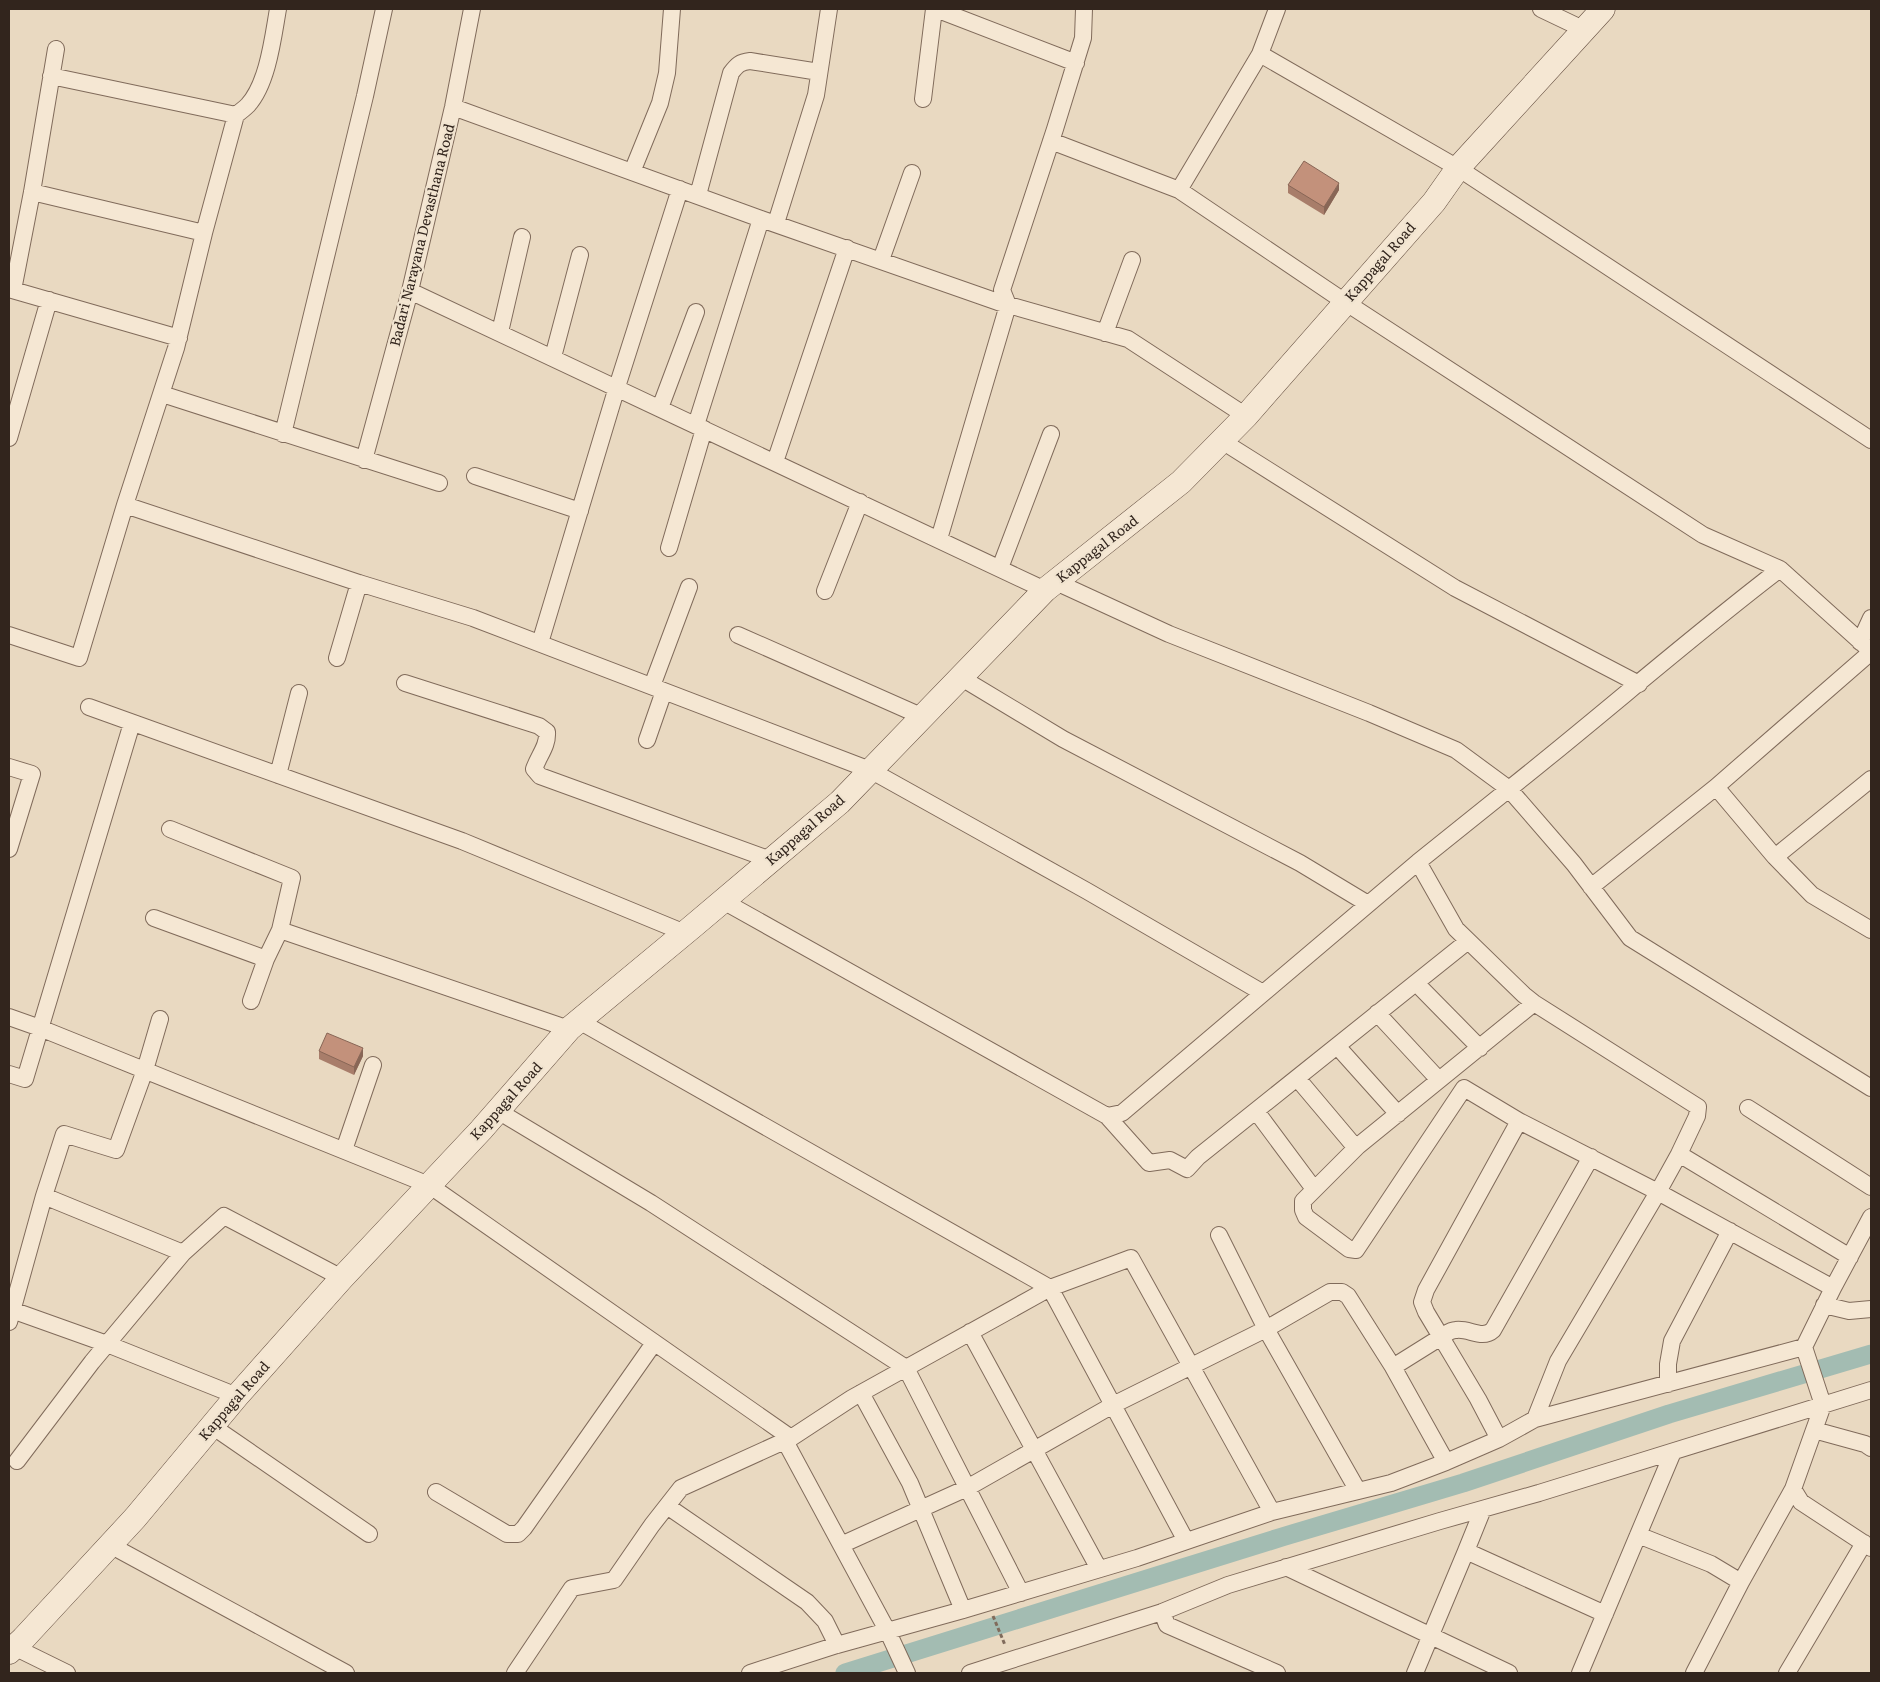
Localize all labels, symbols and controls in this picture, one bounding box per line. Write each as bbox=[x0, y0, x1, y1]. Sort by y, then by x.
street label: Badari Narayana Devasthana Road bbox=[384, 121, 459, 348]
street label: Kappagal Road bbox=[1339, 217, 1420, 305]
street label: Kappagal Road bbox=[1051, 510, 1142, 587]
street label: Kappagal Road bbox=[760, 789, 849, 869]
street label: Kappagal Road bbox=[465, 1056, 546, 1144]
street label: Kappagal Road bbox=[193, 1356, 274, 1444]

